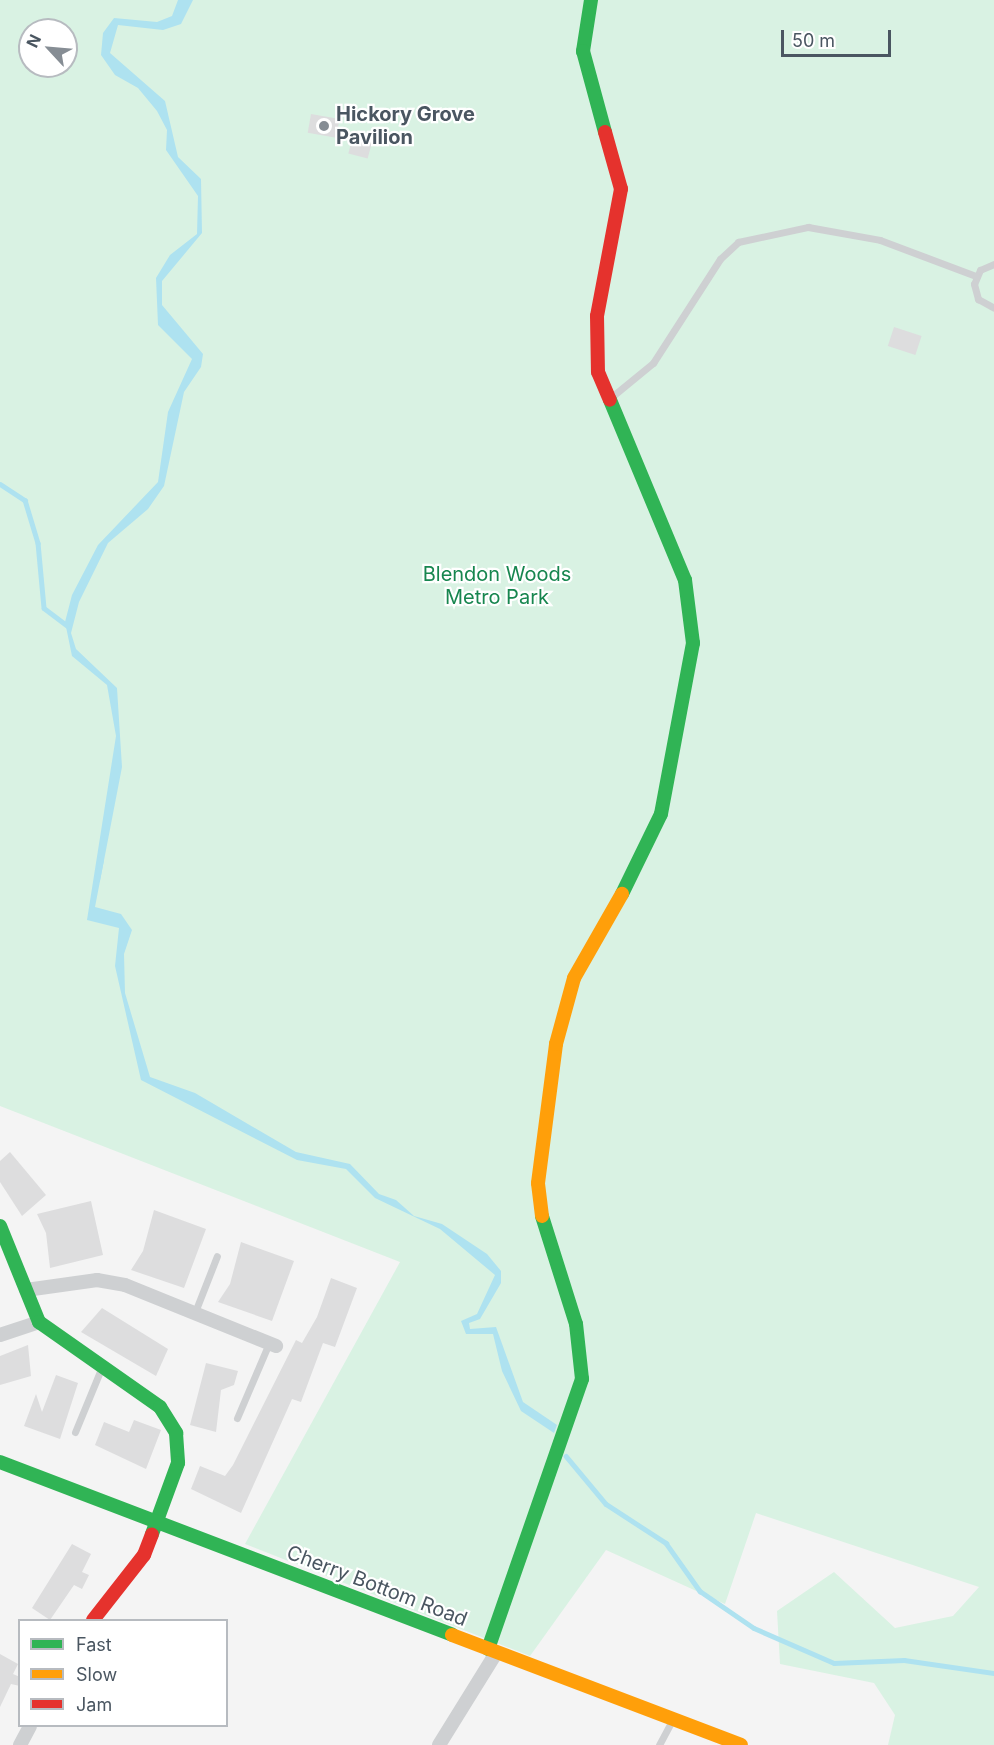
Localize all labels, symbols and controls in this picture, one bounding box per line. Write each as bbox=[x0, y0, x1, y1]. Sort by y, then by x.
north arrow bbox=[18, 18, 78, 78]
scale bar bbox=[784, 18, 894, 56]
text: 50 m bbox=[792, 30, 835, 51]
text: N bbox=[22, 31, 45, 51]
place label: Hickory Grove Pavilion bbox=[336, 102, 475, 149]
marker: Hickory Grove Pavilion bbox=[317, 119, 331, 133]
park label: Blendon Woods Metro Park bbox=[423, 562, 571, 609]
street label: Cherry Bottom Road bbox=[283, 1540, 471, 1632]
legend bbox=[18, 1619, 228, 1727]
text: Fast bbox=[76, 1634, 112, 1655]
text: Slow bbox=[76, 1664, 117, 1685]
text: Jam bbox=[76, 1694, 112, 1715]

